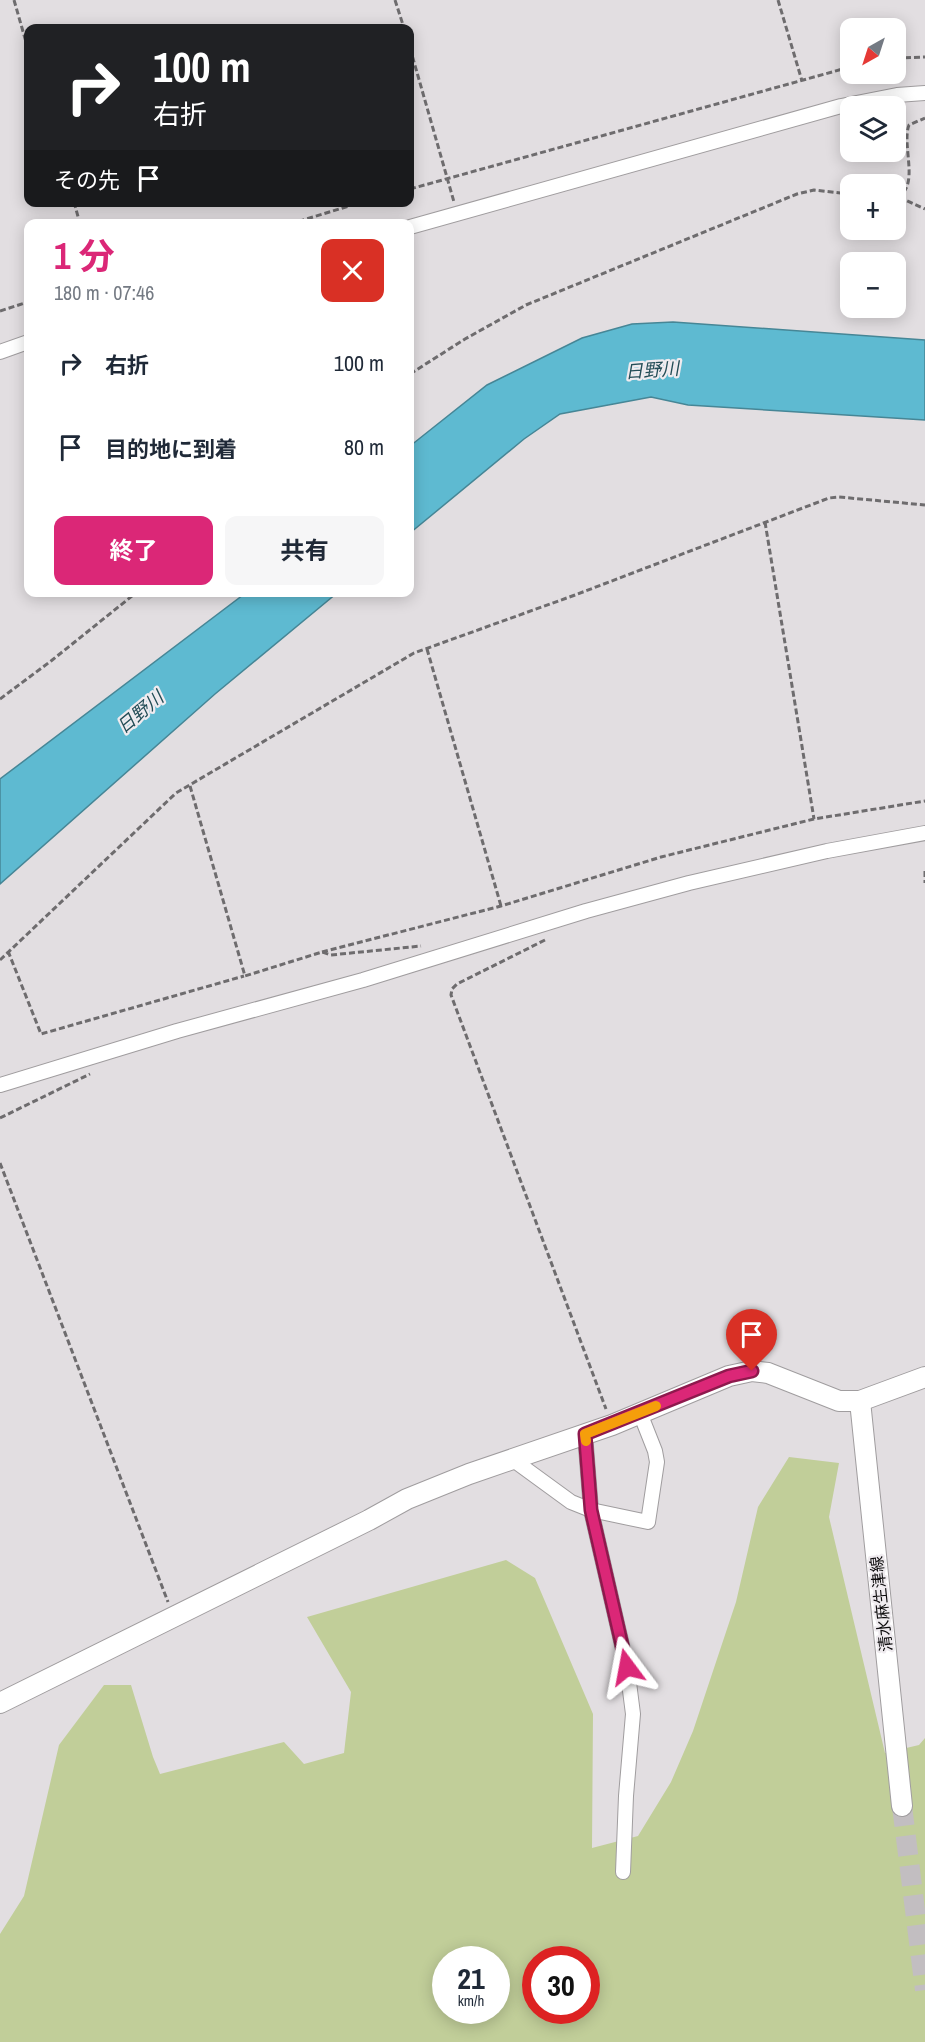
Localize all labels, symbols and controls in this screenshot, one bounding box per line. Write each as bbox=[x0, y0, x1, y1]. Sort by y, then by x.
north arrow bbox=[840, 18, 906, 84]
map controls bbox=[840, 18, 906, 318]
text: 100 m bbox=[153, 39, 251, 95]
icon: right bbox=[54, 48, 132, 126]
text: 右折 bbox=[153, 96, 207, 132]
button: layers bbox=[840, 96, 906, 162]
icon: arrive bbox=[132, 162, 165, 195]
text: その先 bbox=[54, 165, 120, 195]
button: + bbox=[840, 174, 906, 240]
text: 1 分 bbox=[54, 232, 115, 280]
button: close bbox=[321, 239, 384, 302]
button: − bbox=[840, 252, 906, 318]
text: 180 m · 07:46 bbox=[54, 279, 154, 306]
icon: right bbox=[54, 347, 87, 380]
text: 100 m bbox=[334, 348, 384, 378]
text: 右折 bbox=[105, 350, 149, 380]
water label: 日野川 bbox=[624, 356, 682, 384]
icon: arrive bbox=[54, 431, 87, 464]
text: 80 m bbox=[344, 432, 384, 462]
text: 目的地に到着 bbox=[105, 434, 237, 464]
button: 終了 bbox=[54, 516, 213, 585]
button: 共有 bbox=[225, 516, 384, 585]
water label: 日野川 bbox=[111, 684, 170, 739]
pin bbox=[726, 1309, 777, 1371]
icon: arrive bbox=[735, 1318, 768, 1351]
street label: 清水麻生津線 bbox=[865, 1555, 897, 1653]
position arrow bbox=[595, 1635, 659, 1699]
speed limit sign: 30 bbox=[522, 1946, 600, 2024]
text: 21 bbox=[457, 1958, 485, 1998]
text: km/h bbox=[458, 1990, 484, 2011]

